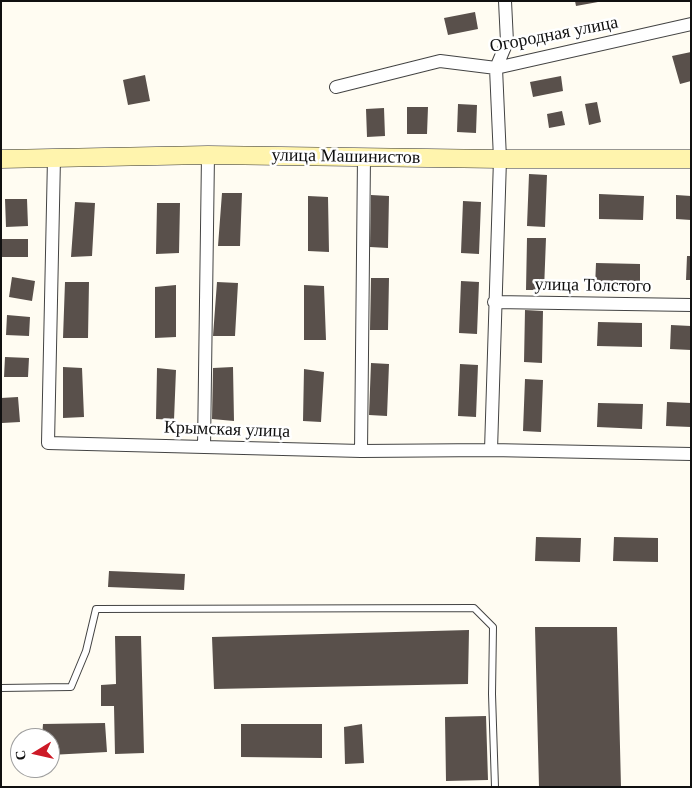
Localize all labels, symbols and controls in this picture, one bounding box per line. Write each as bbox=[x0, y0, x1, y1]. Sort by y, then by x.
street label: Огородная улица bbox=[488, 12, 620, 58]
street label: улица Машинистов bbox=[271, 145, 421, 169]
street label: улица Толстого bbox=[534, 274, 652, 298]
street label: Крымская улица bbox=[164, 417, 290, 443]
north arrow bbox=[10, 728, 60, 778]
text: С bbox=[12, 749, 29, 761]

